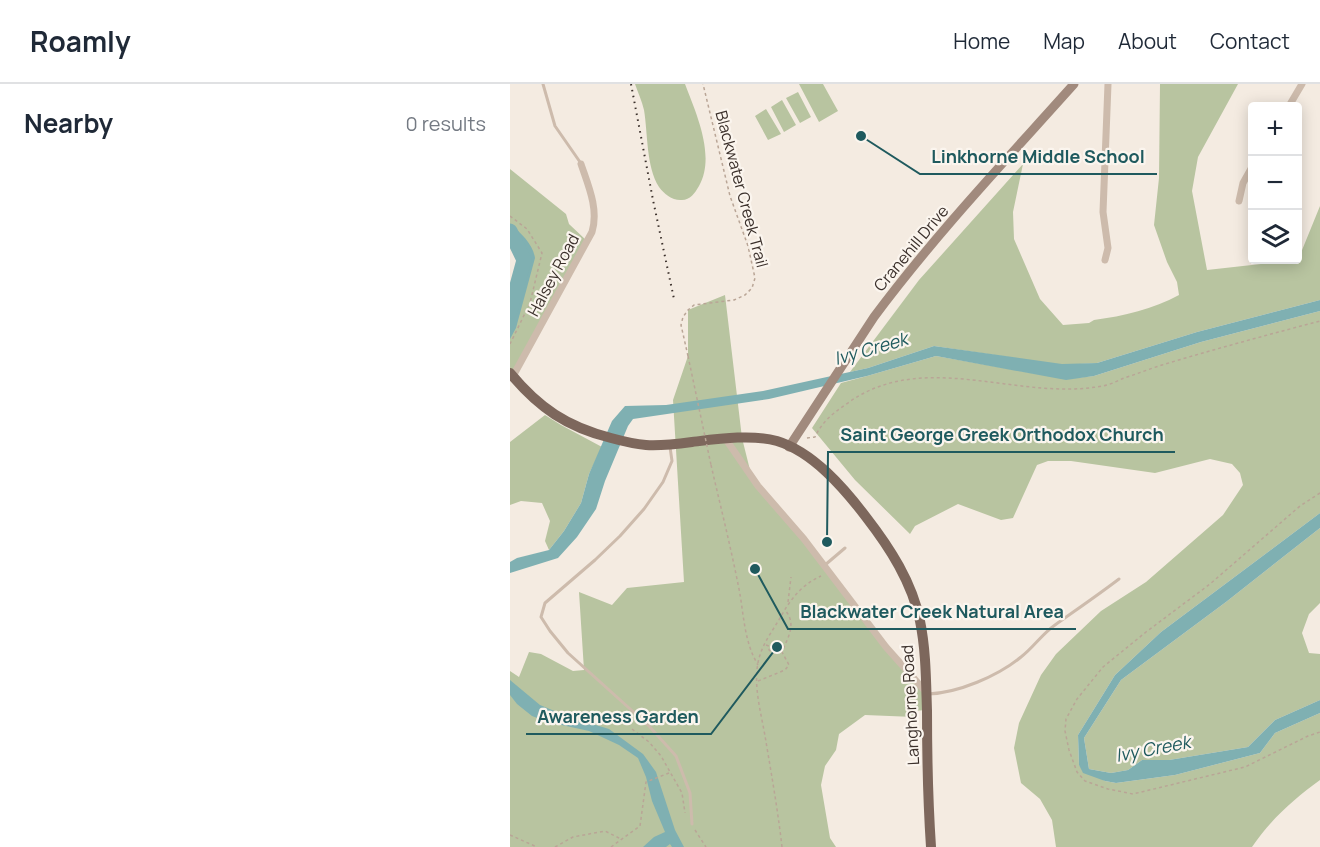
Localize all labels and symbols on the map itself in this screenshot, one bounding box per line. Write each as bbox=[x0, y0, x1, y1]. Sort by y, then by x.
street label: Blackwater Creek Trail bbox=[710, 108, 774, 270]
callout: Linkhorne Middle School bbox=[920, 138, 1157, 174]
text: Linkhorne Middle School bbox=[931, 144, 1145, 168]
street label: Cranehill Drive bbox=[869, 200, 953, 296]
street label: Halsey Road bbox=[522, 230, 584, 320]
water label: Ivy Creek bbox=[831, 325, 913, 370]
callout: Saint George Greek Orthodox Church bbox=[828, 416, 1175, 452]
text: Saint George Greek Orthodox Church bbox=[840, 422, 1164, 446]
callout: Blackwater Creek Natural Area bbox=[788, 593, 1076, 629]
text: Blackwater Creek Natural Area bbox=[800, 599, 1064, 623]
street label: Langhorne Road bbox=[896, 644, 924, 766]
callout: Awareness Garden bbox=[526, 698, 711, 734]
text: Awareness Garden bbox=[537, 704, 699, 728]
water label: Ivy Creek bbox=[1113, 728, 1195, 767]

